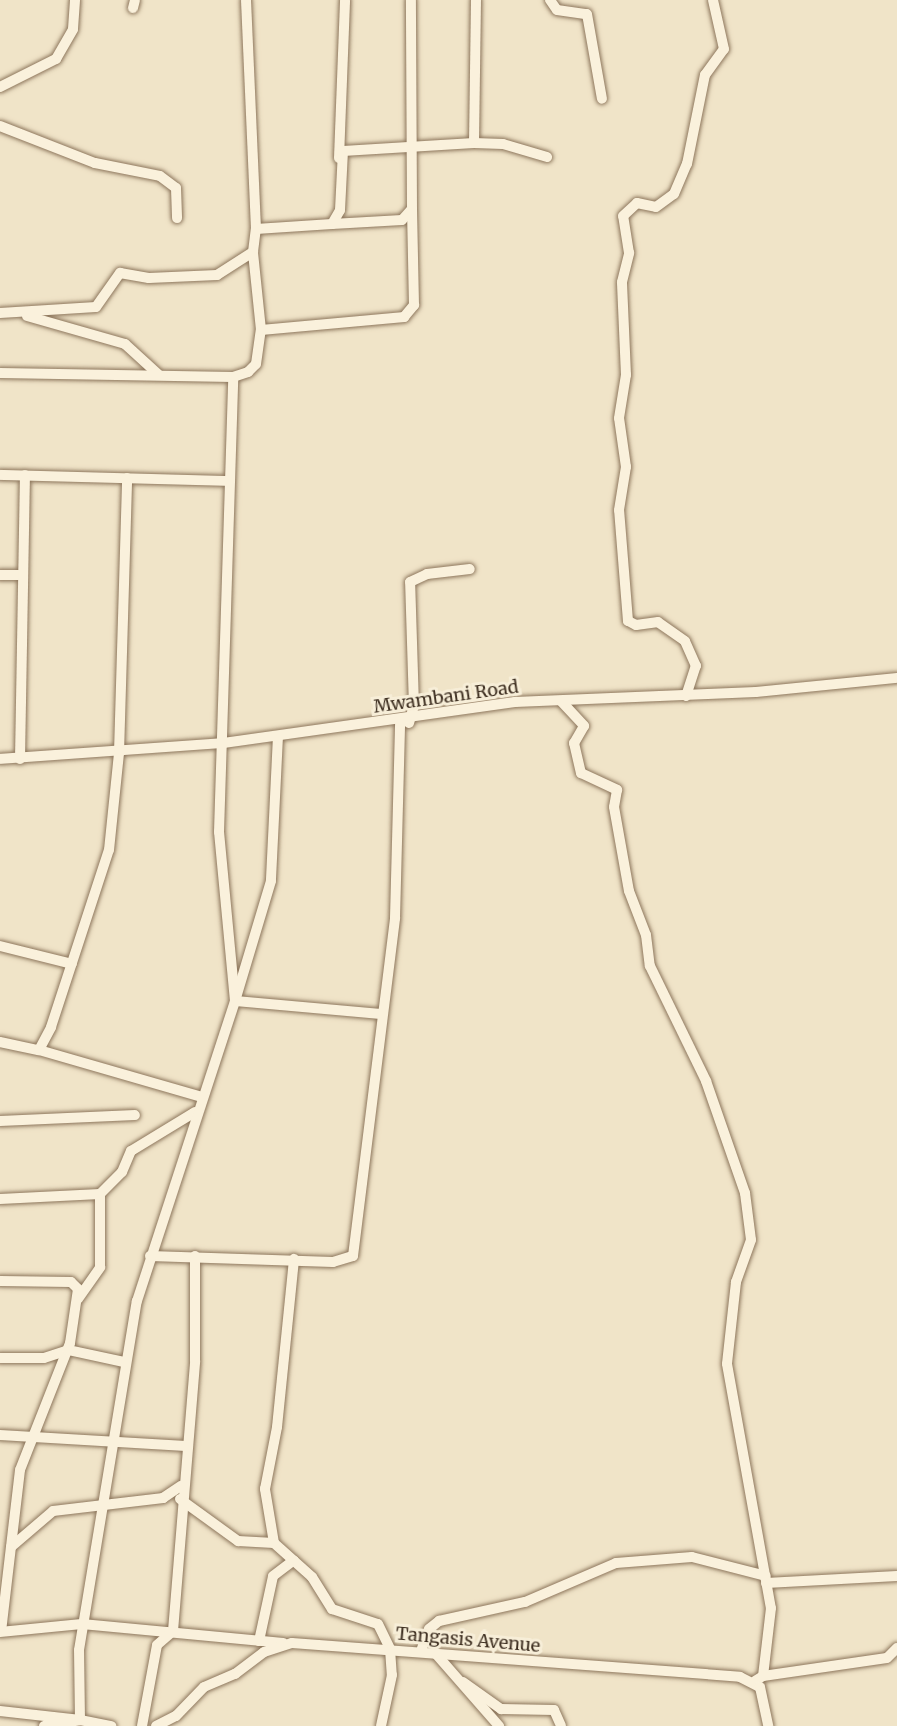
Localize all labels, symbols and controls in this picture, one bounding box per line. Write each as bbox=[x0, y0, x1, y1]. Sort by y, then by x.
street label: Mwambani Road bbox=[372, 676, 520, 718]
street label: Tangasis Avenue bbox=[395, 1623, 541, 1657]

